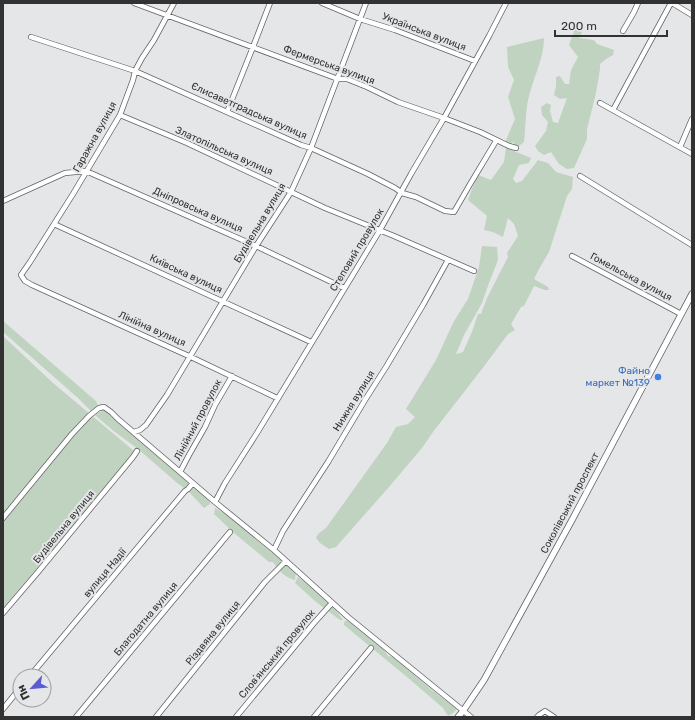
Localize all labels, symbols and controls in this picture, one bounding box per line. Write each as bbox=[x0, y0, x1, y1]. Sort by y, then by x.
street label: Українська вулиця bbox=[380, 10, 468, 54]
scale bar bbox=[555, 12, 667, 38]
text: 200 m bbox=[561, 19, 597, 33]
street label: Фермерська вулиця bbox=[282, 43, 376, 87]
street label: Єлисаветградська вулиця bbox=[189, 80, 309, 142]
street label: Гаражна вулиця bbox=[71, 100, 119, 174]
street label: Златопільська вулиця bbox=[173, 124, 275, 178]
street label: Будівельна вулиця bbox=[232, 181, 288, 265]
street label: Дніпровська вулиця bbox=[151, 185, 245, 235]
street label: Степовий провулок bbox=[327, 206, 387, 294]
street label: Гомельська вулиця bbox=[588, 250, 674, 304]
street label: Київська вулиця bbox=[148, 252, 224, 296]
street label: Лінійна вулиця bbox=[116, 309, 188, 349]
place label: Файно маркет №139 bbox=[586, 365, 650, 389]
street label: Нижня вулиця bbox=[330, 368, 378, 434]
marker: Файно маркет №139 bbox=[653, 372, 663, 382]
street label: Лінійний провулок bbox=[172, 377, 225, 463]
street label: Соколівський проспект bbox=[538, 450, 602, 556]
street label: Будівельна вулиця bbox=[31, 488, 97, 566]
street label: вулиця Надії bbox=[81, 546, 129, 600]
street label: Благодатна вулиця bbox=[112, 580, 180, 658]
street label: Різдвяна вулиця bbox=[183, 598, 243, 668]
street label: Словʼянський провулок bbox=[236, 607, 318, 701]
north arrow bbox=[12, 668, 52, 708]
text: Пн bbox=[14, 683, 33, 702]

